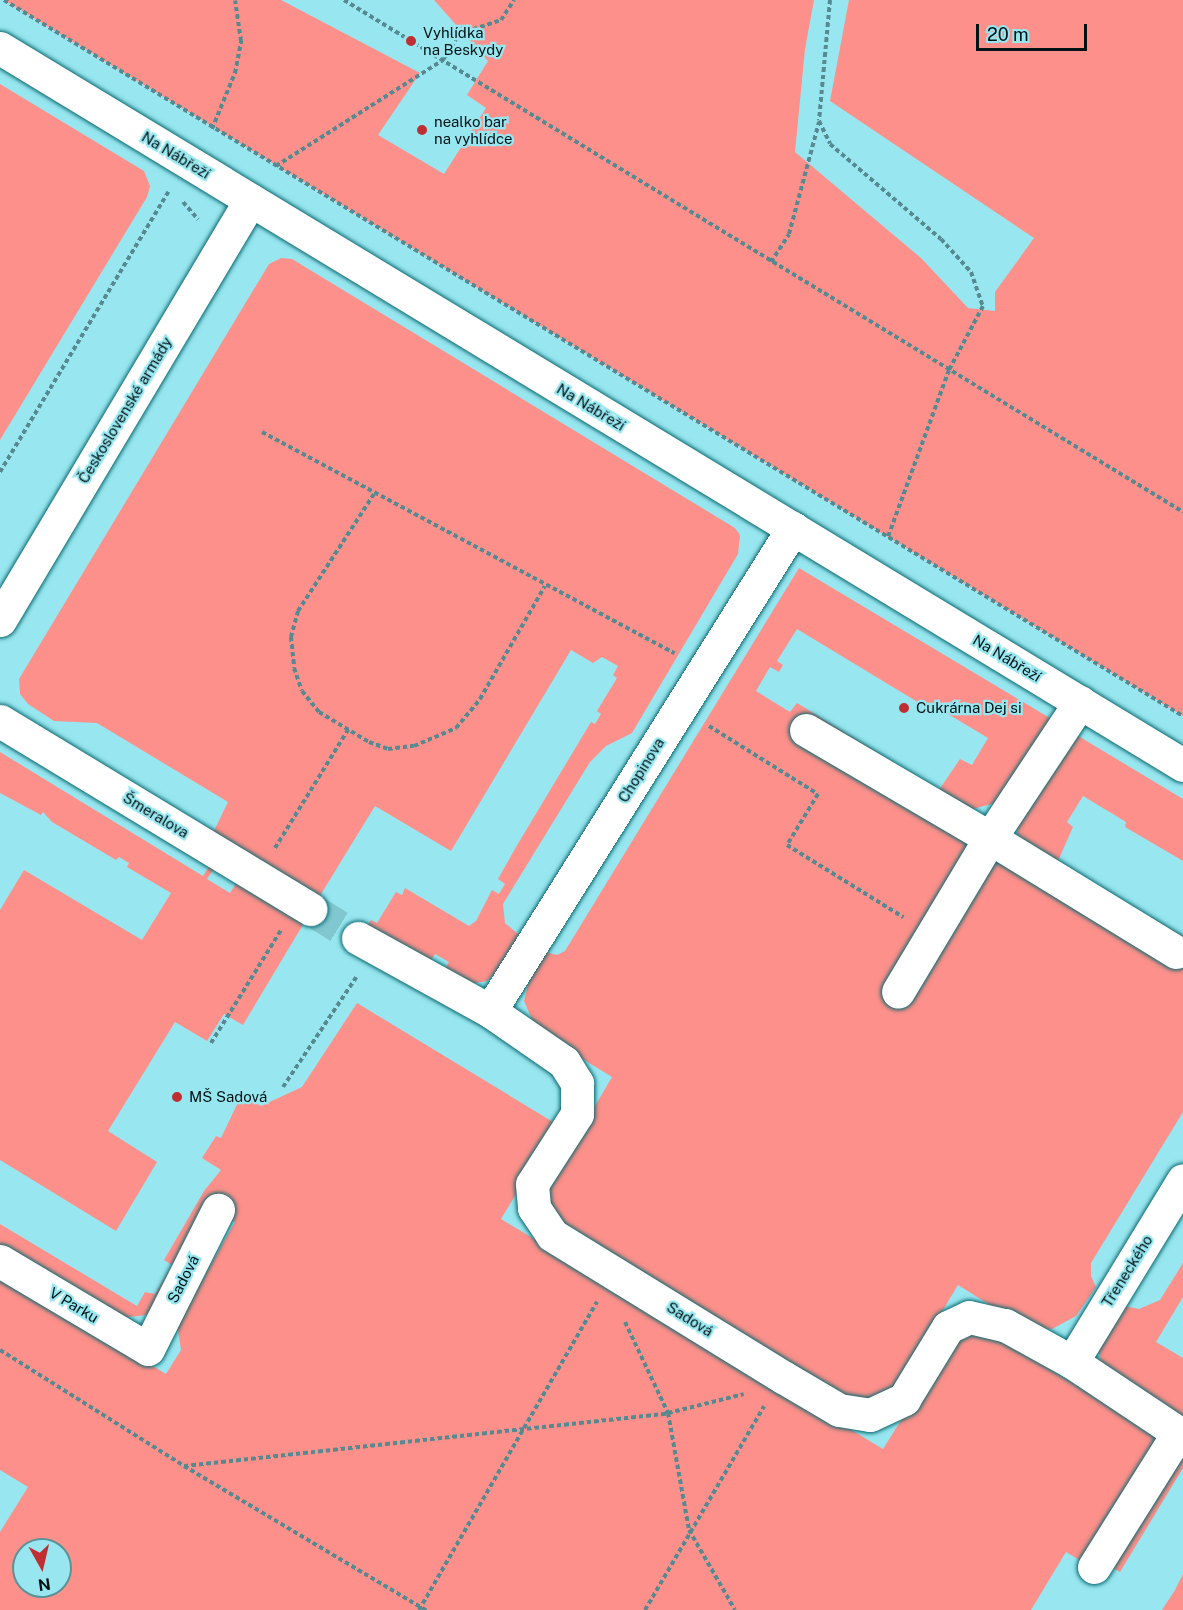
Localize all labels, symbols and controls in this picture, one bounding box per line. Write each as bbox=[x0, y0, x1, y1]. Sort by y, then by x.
scale bar bbox=[979, 12, 1090, 50]
place label: Vyhlídka na Beskydy bbox=[423, 23, 503, 58]
text: 20 m bbox=[987, 24, 1029, 45]
marker: Vyhlídka na Beskydy bbox=[404, 34, 418, 48]
place label: nealko bar na vyhlídce bbox=[434, 112, 513, 147]
marker: nealko bar na vyhlídce bbox=[415, 123, 429, 137]
street label: Na Nábřeží bbox=[139, 128, 213, 182]
street label: Československé armády bbox=[74, 334, 176, 486]
street label: Na Nábřeží bbox=[554, 380, 628, 434]
street label: Na Nábřeží bbox=[970, 631, 1044, 685]
place label: Cukrárna Dej si bbox=[916, 699, 1022, 717]
marker: Cukrárna Dej si bbox=[897, 701, 911, 715]
street label: Chopinova bbox=[614, 734, 668, 806]
street label: Šmeralova bbox=[120, 788, 192, 842]
place label: MŠ Sadová bbox=[189, 1088, 267, 1106]
marker: MŠ Sadová bbox=[170, 1090, 184, 1104]
street label: Třeneckého bbox=[1098, 1232, 1156, 1310]
street label: Sadová bbox=[163, 1252, 203, 1306]
street label: V Parku bbox=[46, 1283, 102, 1327]
street label: Sadová bbox=[663, 1298, 717, 1340]
north arrow bbox=[12, 1538, 72, 1598]
text: N bbox=[37, 1574, 52, 1595]

